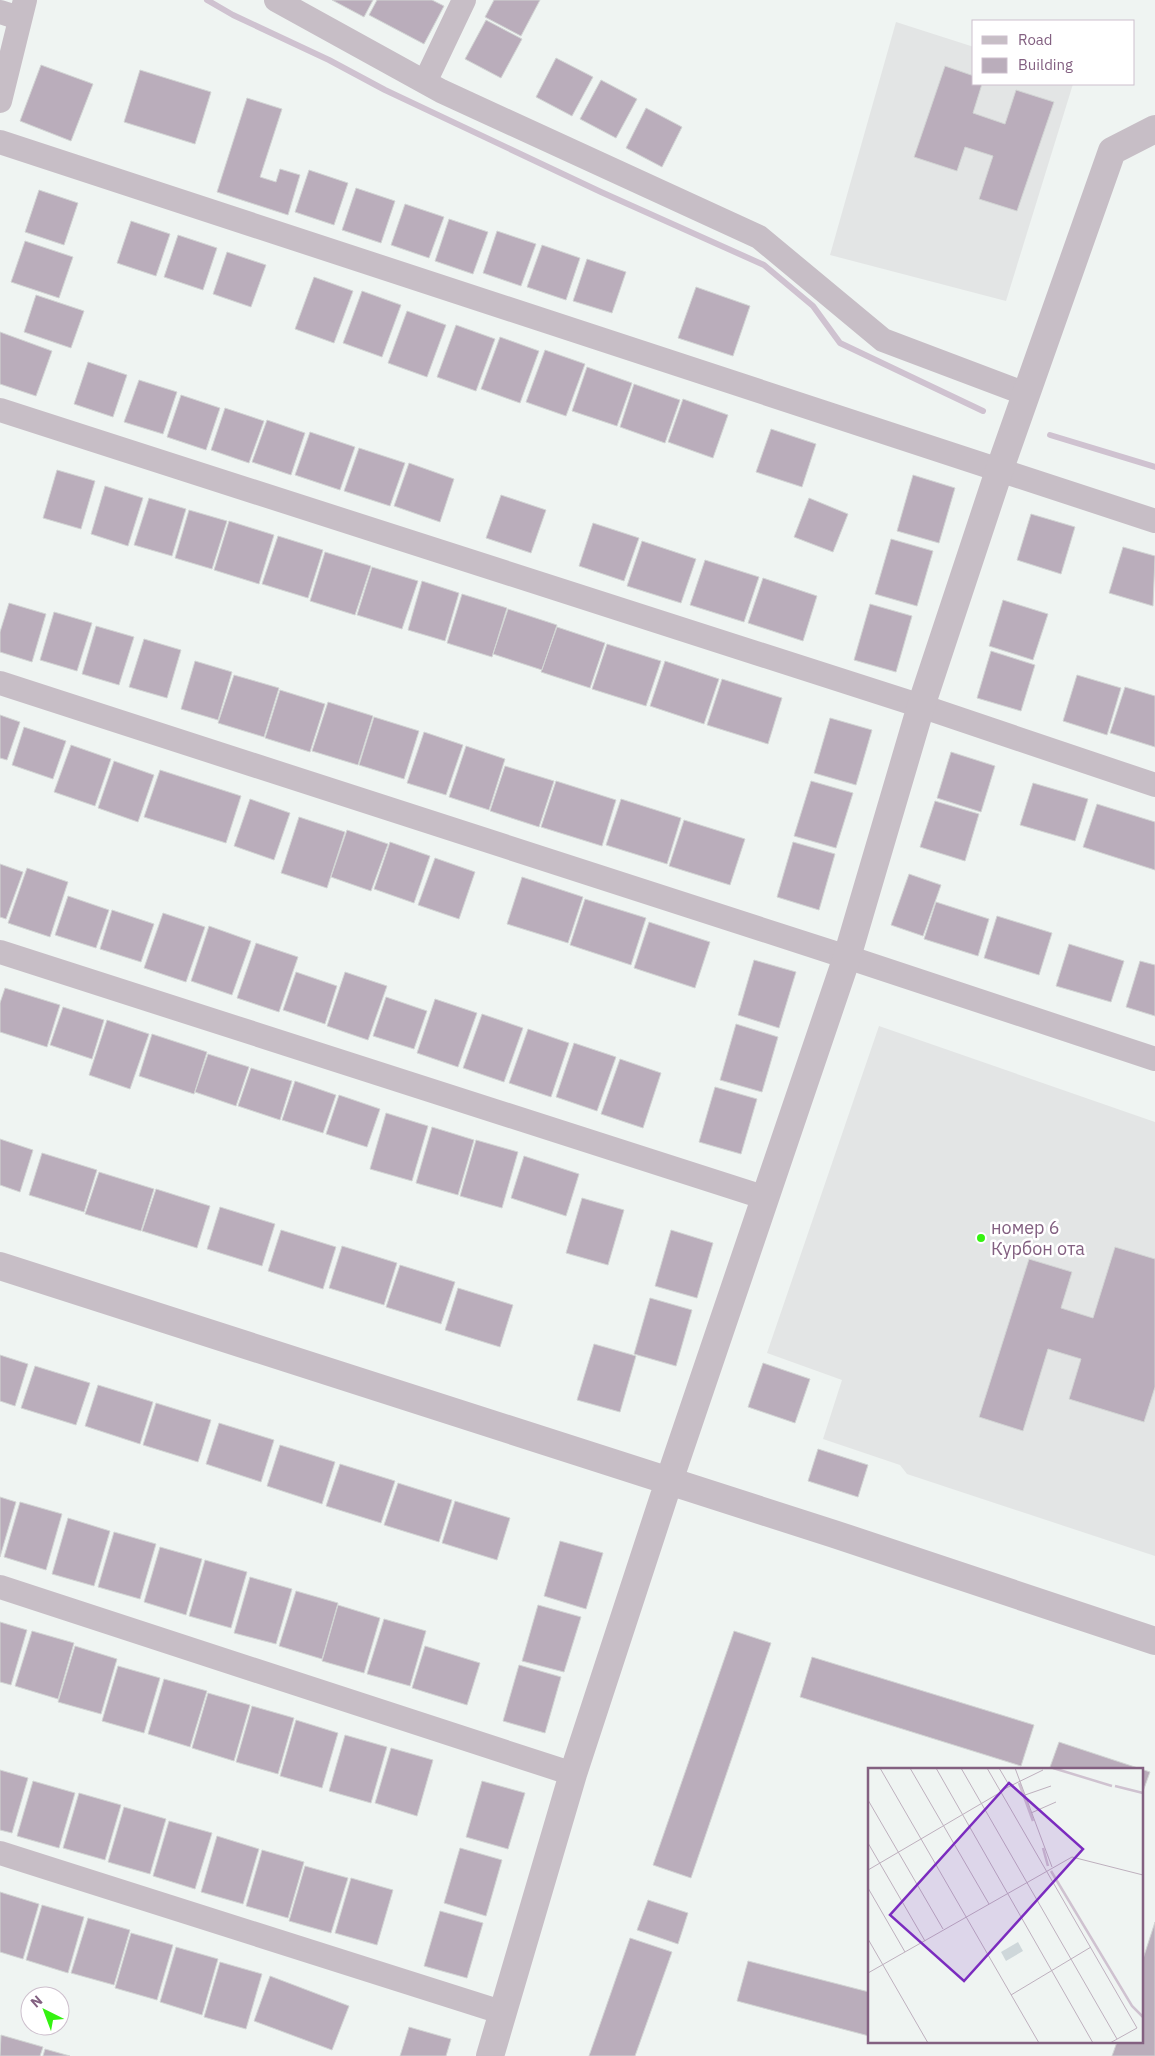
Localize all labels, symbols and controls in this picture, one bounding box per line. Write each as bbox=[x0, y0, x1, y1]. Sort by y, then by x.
legend bbox=[972, 20, 1135, 85]
text: Road bbox=[1018, 30, 1053, 49]
text: Building bbox=[1018, 55, 1073, 74]
place label: номер 6 Курбон ота bbox=[991, 1216, 1085, 1260]
marker: номер 6 Курбон ота bbox=[975, 1232, 987, 1244]
inset map bbox=[868, 1768, 1142, 2044]
north arrow bbox=[20, 1986, 70, 2036]
text: N bbox=[27, 1991, 46, 2011]

